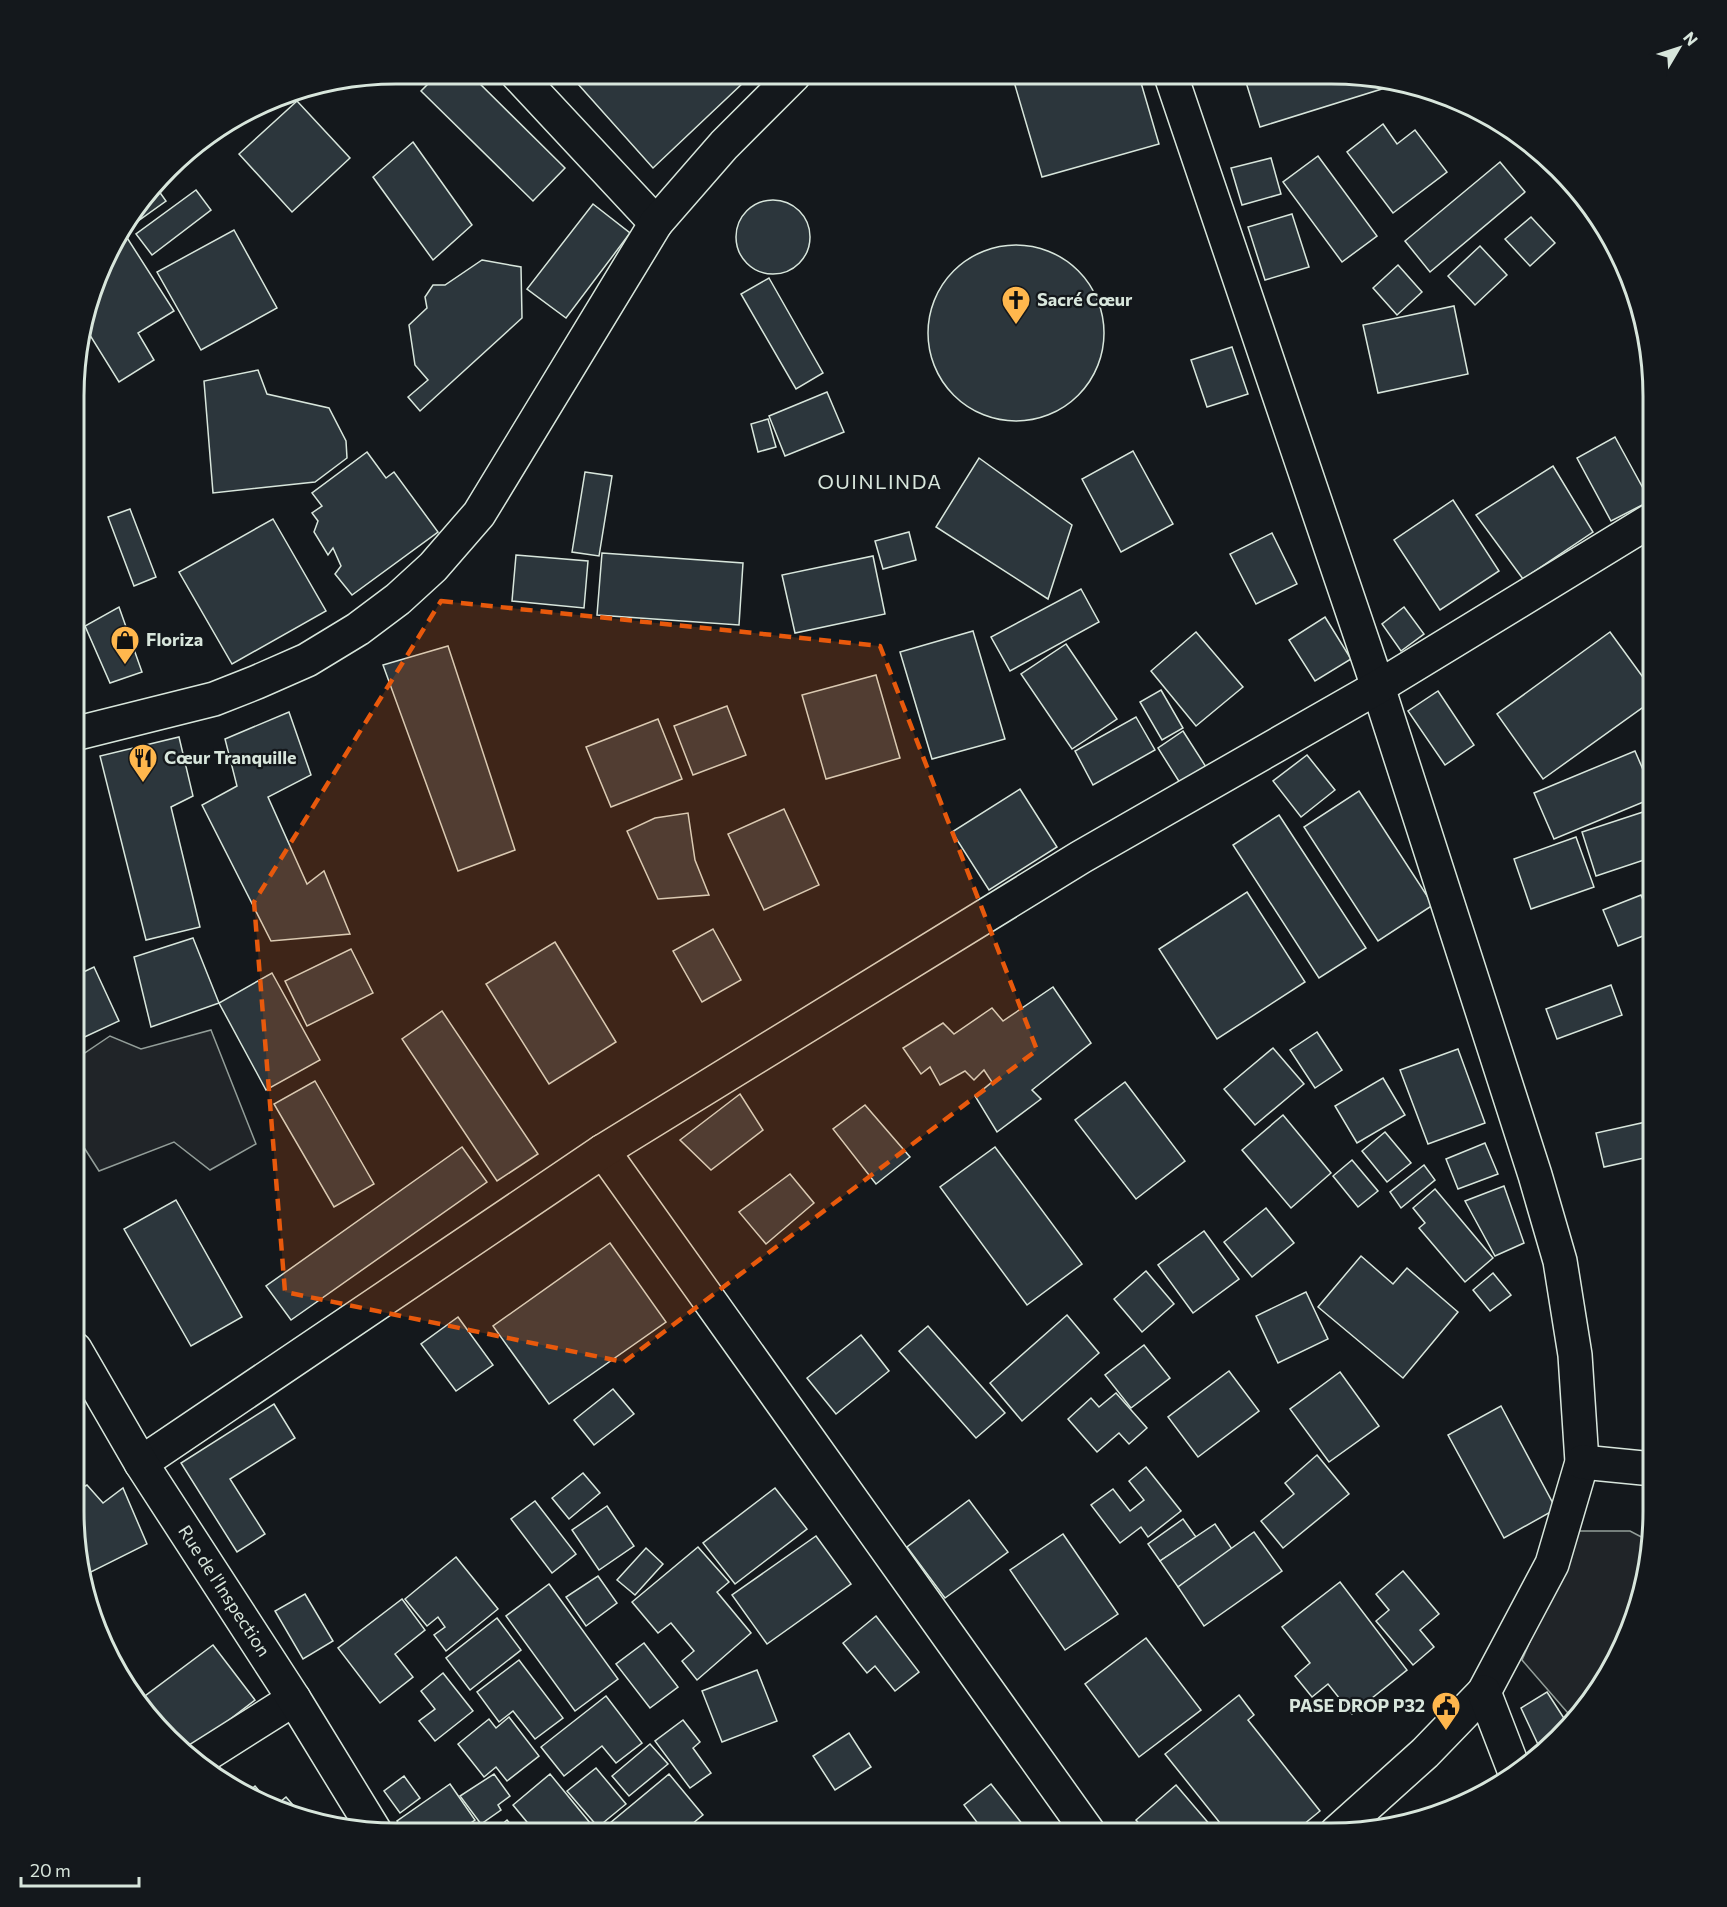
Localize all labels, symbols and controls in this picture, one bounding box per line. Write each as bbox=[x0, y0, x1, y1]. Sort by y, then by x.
north arrow bbox=[1649, 18, 1709, 78]
text: N bbox=[1680, 28, 1702, 49]
church icon: Sacré Cœur bbox=[1000, 284, 1032, 326]
place label: Sacré Cœur bbox=[1037, 288, 1133, 310]
district label: OUINLINDA bbox=[817, 469, 943, 493]
shop icon: Floriza bbox=[109, 624, 141, 666]
place label: Floriza bbox=[146, 628, 203, 650]
restaurant icon: Cœur Tranquille bbox=[127, 742, 159, 784]
place label: Cœur Tranquille bbox=[164, 746, 297, 768]
street label: Rue de l'Inspection bbox=[174, 1521, 275, 1660]
public building icon: PASE DROP P32 bbox=[1430, 1690, 1462, 1732]
place label: PASE DROP P32 bbox=[1289, 1694, 1425, 1716]
scale bar bbox=[21, 1850, 140, 1888]
text: 20 m bbox=[30, 1859, 71, 1881]

